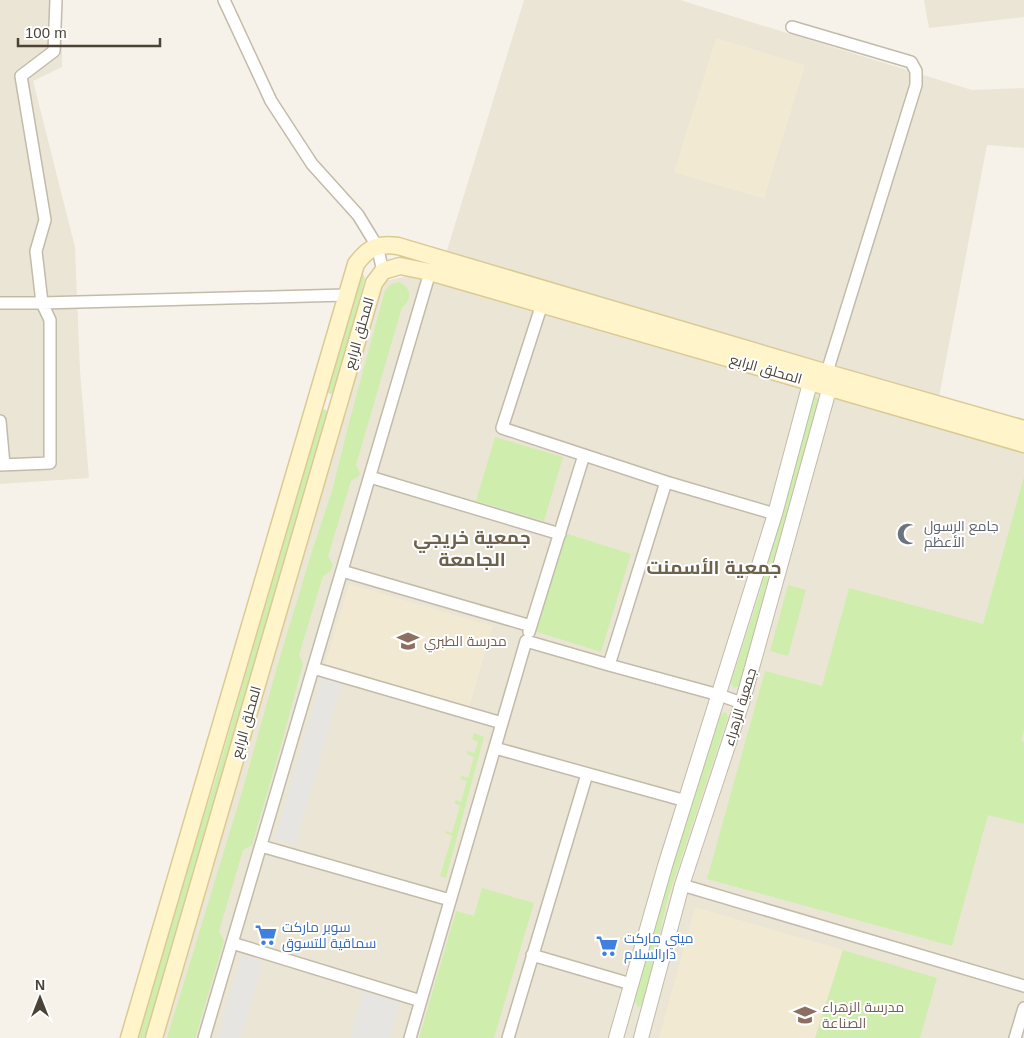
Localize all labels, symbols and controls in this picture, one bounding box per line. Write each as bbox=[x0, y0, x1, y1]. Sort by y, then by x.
scale bar bbox=[18, 15, 160, 47]
text: 100 m bbox=[25, 24, 67, 41]
street label: المحلق الرابع bbox=[341, 295, 378, 371]
street label: المحلق الرابع bbox=[728, 351, 804, 388]
place label: جامع الرسول الأعظم bbox=[924, 518, 998, 552]
mosque icon: جامع الرسول الأعظم bbox=[895, 521, 921, 547]
district label: جمعية خريجي الجامعة bbox=[413, 527, 531, 570]
district label: جمعية الأسمنت bbox=[647, 557, 781, 578]
school or university icon: مدرسة الطبري bbox=[395, 628, 421, 654]
place label: مدرسة الطبري bbox=[424, 633, 507, 653]
street label: جمعية الزهراء bbox=[721, 666, 759, 748]
street label: المحلق الرابع bbox=[228, 684, 265, 760]
place label: سوبر ماركت سماقية للتسوق bbox=[282, 919, 376, 952]
supermarket icon: سوبر ماركت سماقية للتسوق bbox=[253, 922, 279, 948]
place label: ميني ماركت دارالسلام bbox=[624, 930, 694, 964]
supermarket icon: ميني ماركت دارالسلام bbox=[594, 933, 620, 959]
north arrow bbox=[15, 973, 65, 1023]
text: N bbox=[35, 977, 45, 993]
place label: مدرسة الزهراء الصناعة bbox=[822, 999, 904, 1031]
school or university icon: مدرسة الزهراء الصناعة bbox=[792, 1002, 818, 1028]

